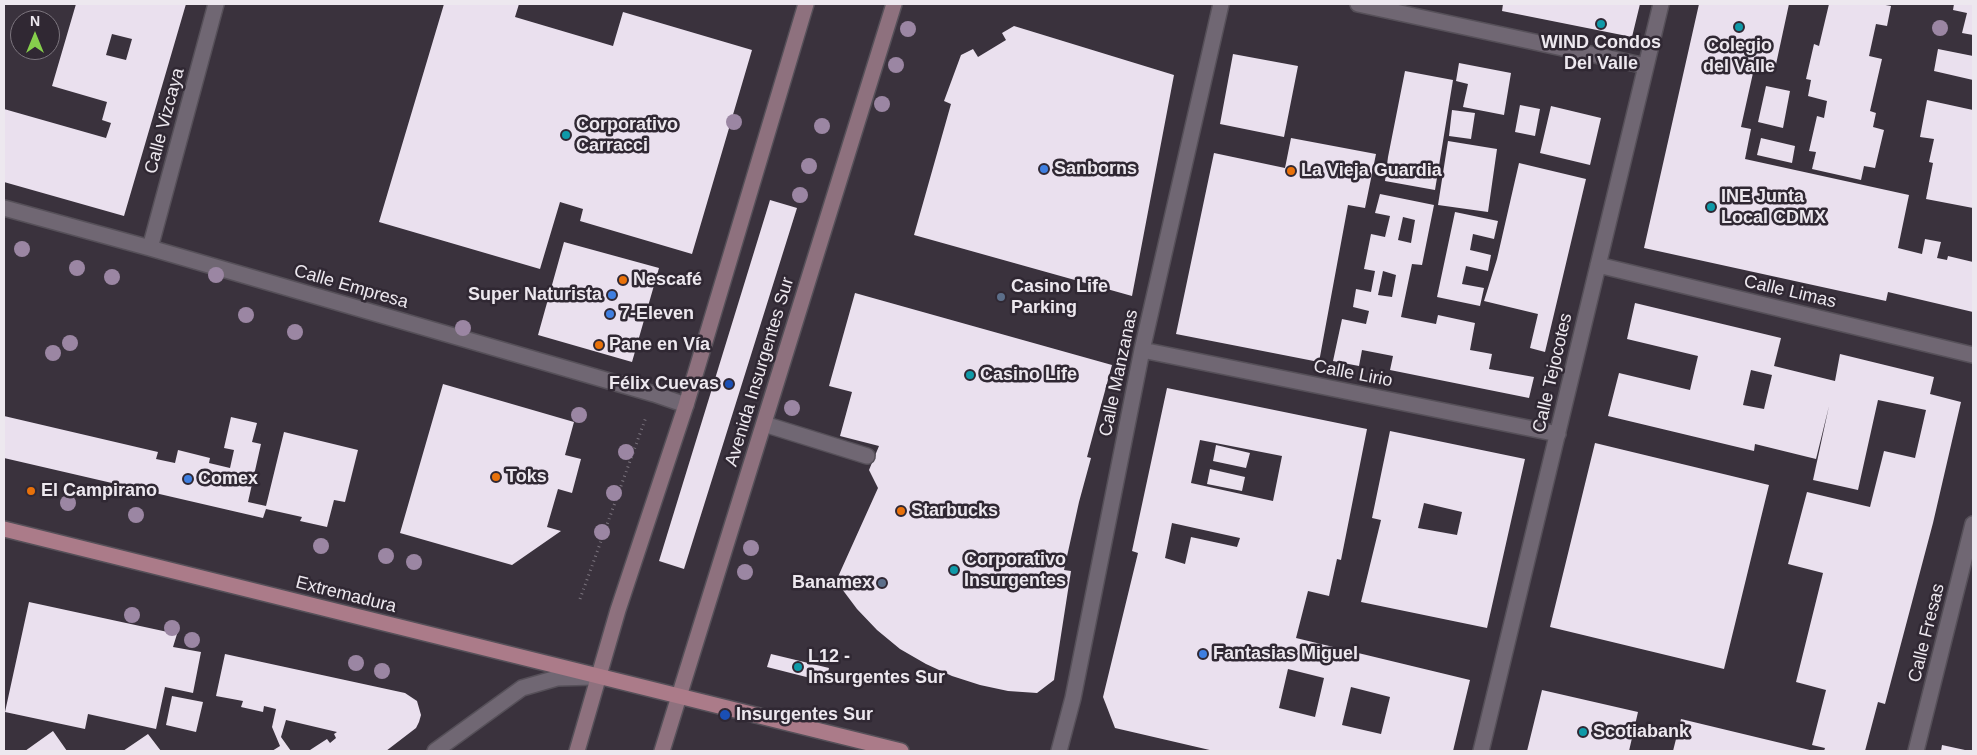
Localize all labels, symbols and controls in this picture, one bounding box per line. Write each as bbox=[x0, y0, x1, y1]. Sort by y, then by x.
north arrow bbox=[10, 10, 60, 60]
text: N bbox=[30, 13, 40, 29]
marker: WIND Condos Del Valle bbox=[1595, 18, 1607, 30]
marker: Colegio del Valle bbox=[1733, 21, 1745, 33]
place label: WIND Condos Del Valle bbox=[1541, 32, 1661, 74]
place label: Colegio del Valle bbox=[1703, 35, 1775, 78]
street label: Calle Vizcaya bbox=[140, 66, 190, 176]
place label: Corporativo Carracci bbox=[576, 114, 678, 156]
marker: Corporativo Carracci bbox=[560, 129, 572, 141]
place label: Sanborns bbox=[1054, 158, 1137, 180]
place label: La Vieja Guardia bbox=[1301, 160, 1442, 182]
marker: Sanborns bbox=[1038, 163, 1050, 175]
marker: La Vieja Guardia bbox=[1285, 165, 1297, 177]
place label: INE Junta Local CDMX bbox=[1721, 186, 1826, 228]
marker: INE Junta Local CDMX bbox=[1705, 201, 1717, 213]
street label: Calle Empresa bbox=[291, 260, 411, 314]
place label: Nescafé bbox=[633, 269, 702, 291]
street label: Calle Limas bbox=[1742, 271, 1838, 313]
marker: Nescafé bbox=[617, 274, 629, 286]
street label: Avenida Insurgentes Sur bbox=[721, 275, 799, 469]
place label: Casino Life Parking bbox=[1011, 276, 1108, 318]
place label: Super Naturista bbox=[468, 284, 602, 306]
marker: Super Naturista bbox=[606, 289, 618, 301]
marker: Casino Life Parking bbox=[995, 291, 1007, 303]
place label: 7-Eleven bbox=[620, 303, 694, 325]
marker: 7-Eleven bbox=[604, 308, 616, 320]
street label: Calle Manzanas bbox=[1095, 308, 1143, 438]
street label: Calle Tejocotes bbox=[1529, 311, 1577, 435]
place label: Pane en Vía bbox=[609, 334, 710, 356]
marker: Pane en Vía bbox=[593, 339, 605, 351]
street label: Calle Lirio bbox=[1312, 356, 1394, 392]
place label: Casino Life bbox=[980, 364, 1077, 386]
marker: Casino Life bbox=[964, 369, 976, 381]
place label: Félix Cuevas bbox=[609, 373, 719, 395]
marker: Félix Cuevas bbox=[723, 378, 735, 390]
place label: Toks bbox=[506, 466, 547, 488]
place label: Comex bbox=[198, 468, 258, 490]
marker: Toks bbox=[490, 471, 502, 483]
marker: Comex bbox=[182, 473, 194, 485]
place label: El Campirano bbox=[41, 480, 157, 502]
marker: El Campirano bbox=[25, 485, 37, 497]
place label: Starbucks bbox=[911, 500, 998, 522]
marker: Starbucks bbox=[895, 505, 907, 517]
place label: Corporativo Insurgentes bbox=[964, 549, 1066, 592]
marker: Corporativo Insurgentes bbox=[948, 564, 960, 576]
street label: Extremadura bbox=[293, 572, 399, 618]
place label: Banamex bbox=[792, 572, 872, 594]
marker: Banamex bbox=[876, 577, 888, 589]
street label: Calle Fresas bbox=[1904, 581, 1950, 685]
place label: Fantasias Miguel bbox=[1213, 643, 1358, 665]
place label: L12 - Insurgentes Sur bbox=[808, 646, 945, 689]
marker: Fantasias Miguel bbox=[1197, 648, 1209, 660]
marker: L12 - Insurgentes Sur bbox=[792, 661, 804, 673]
place label: Insurgentes Sur bbox=[736, 704, 873, 726]
marker: Insurgentes Sur bbox=[718, 708, 732, 722]
place label: Scotiabank bbox=[1593, 721, 1689, 743]
marker: Scotiabank bbox=[1577, 726, 1589, 738]

